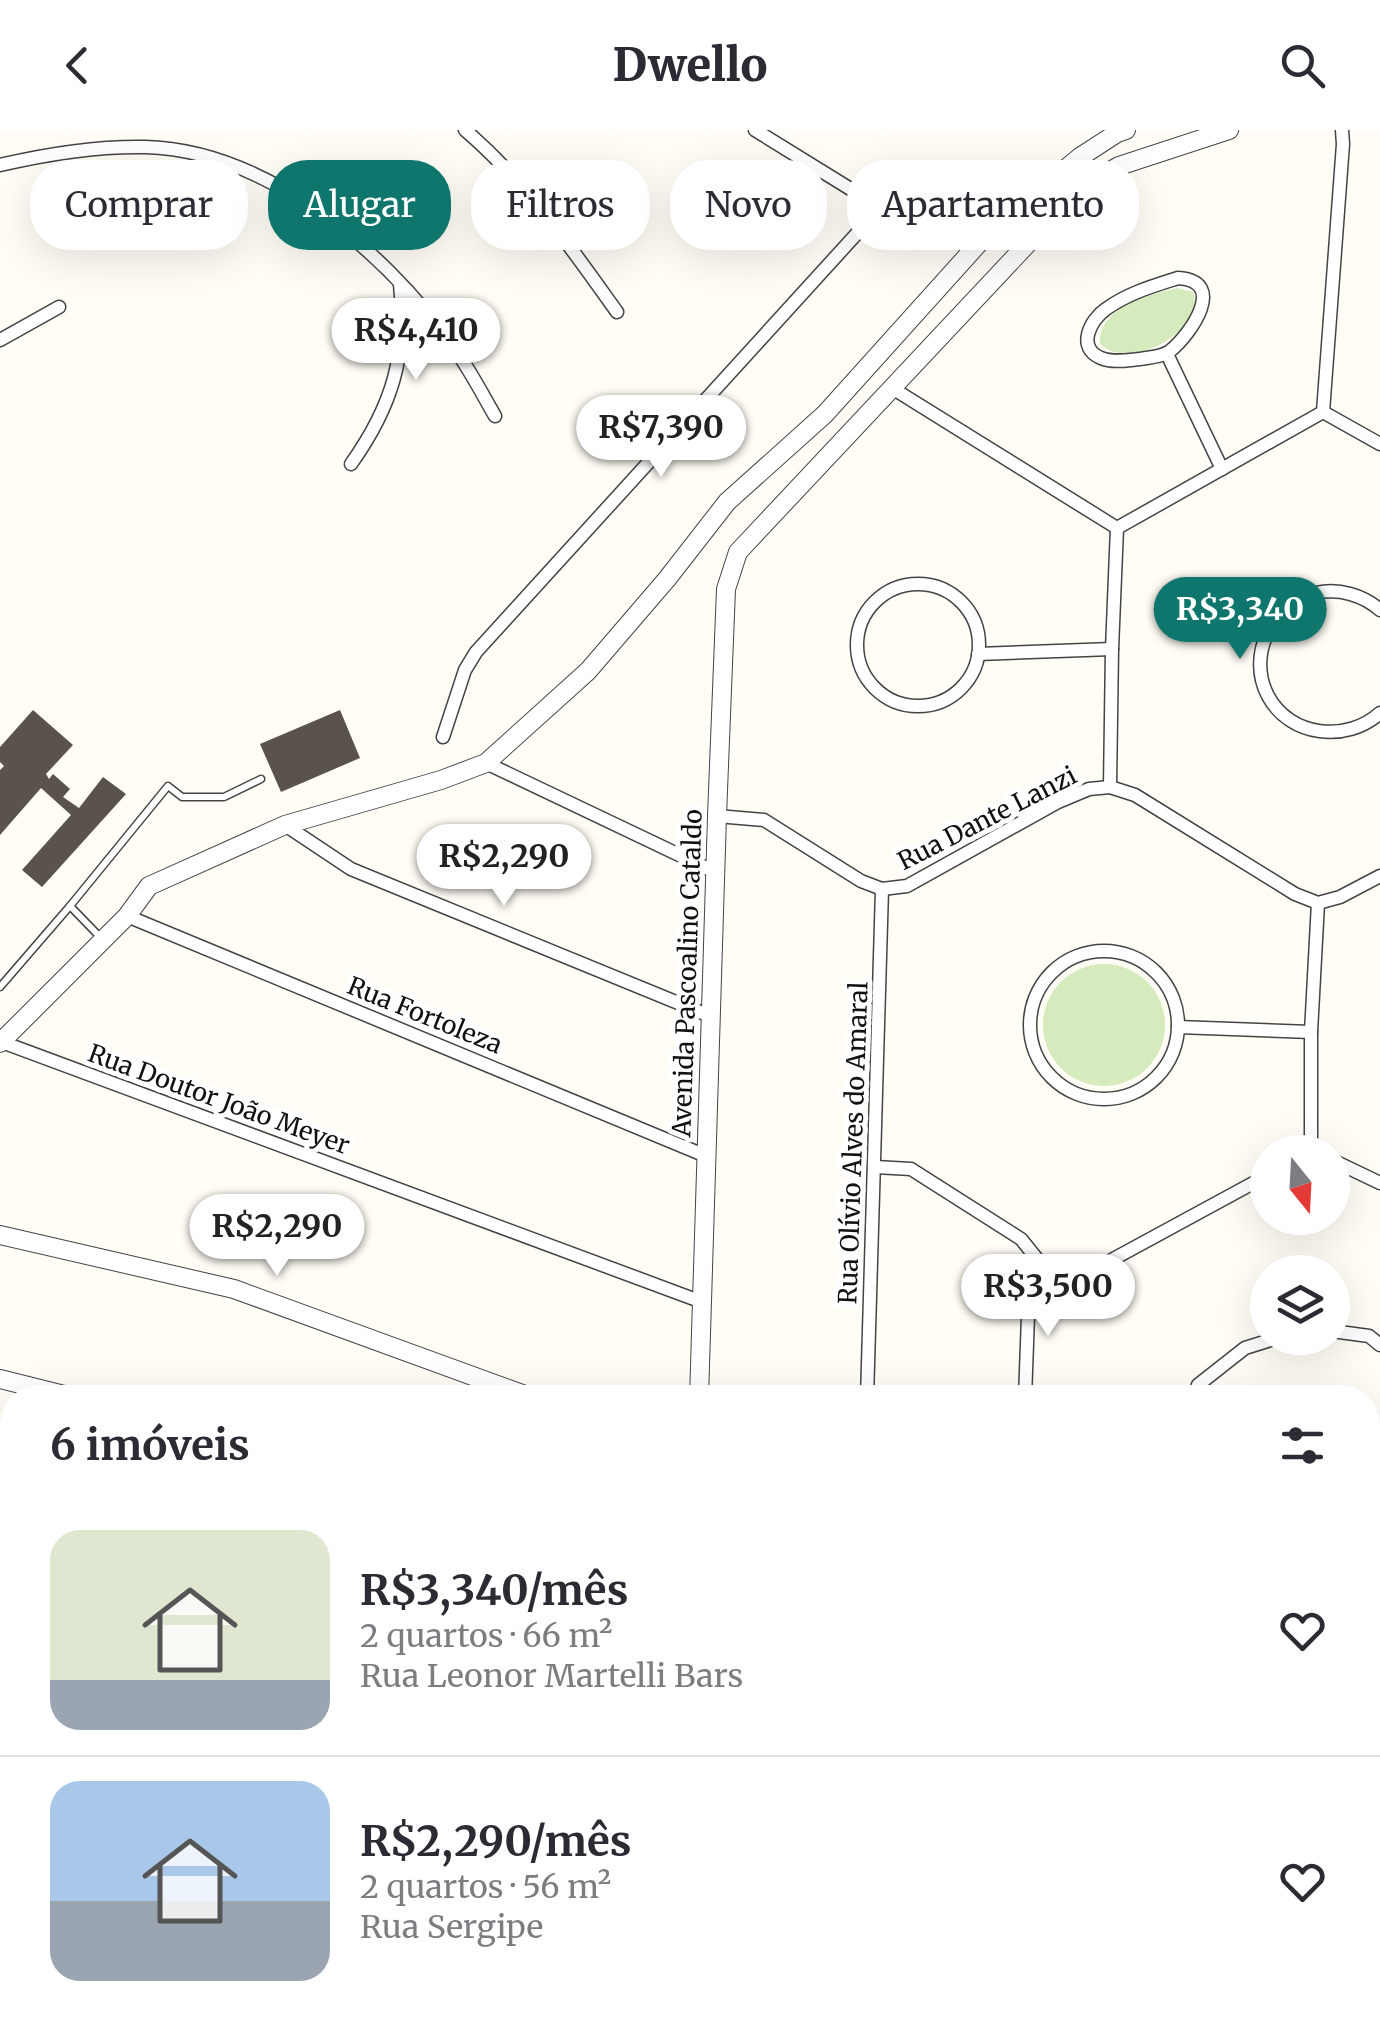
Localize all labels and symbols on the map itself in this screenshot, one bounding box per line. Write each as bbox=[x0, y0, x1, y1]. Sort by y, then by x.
pin: R$4,410 bbox=[324, 298, 508, 383]
pin: R$7,390 bbox=[569, 395, 753, 480]
pin: R$3,340 bbox=[1148, 577, 1332, 662]
street label: Rua Dante Lanzi bbox=[892, 759, 1082, 877]
street label: Avenida Pascoalino Cataldo bbox=[665, 808, 709, 1139]
pin: R$2,290 bbox=[412, 824, 596, 909]
street label: Rua Fortoleza bbox=[343, 969, 507, 1061]
street label: Rua Olívio Alves do Amaral bbox=[831, 981, 875, 1305]
street label: Rua Doutor João Meyer bbox=[84, 1037, 354, 1161]
north arrow bbox=[1250, 1135, 1350, 1235]
pin: R$2,290 bbox=[185, 1194, 369, 1279]
pin: R$3,500 bbox=[956, 1254, 1140, 1339]

